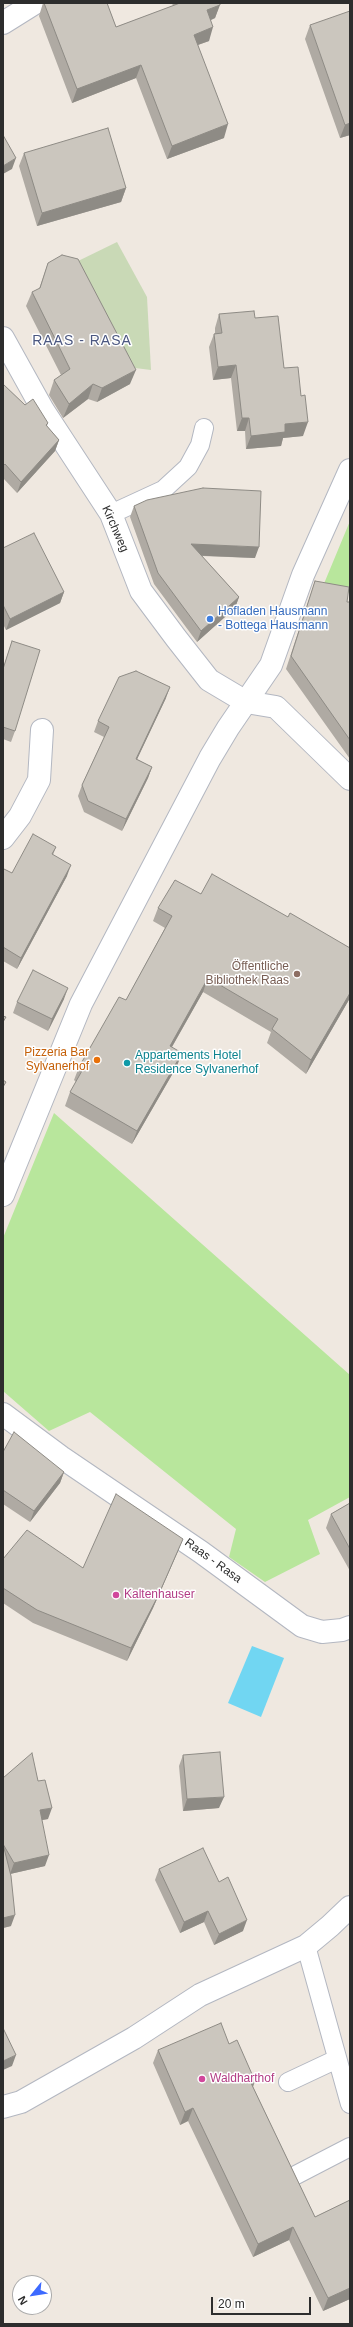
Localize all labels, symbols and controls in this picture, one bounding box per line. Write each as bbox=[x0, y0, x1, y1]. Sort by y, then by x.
district label: RAAS - RASA bbox=[32, 333, 132, 349]
street label: Kirchweg bbox=[98, 504, 132, 554]
place label: Hofladen Hausmann - Bottega Hausmann bbox=[218, 605, 328, 633]
marker: Hofladen Hausmann - Bottega Hausmann bbox=[205, 614, 215, 624]
place label: Öffentliche Bibliothek Raas bbox=[206, 960, 289, 988]
marker: Öffentliche Bibliothek Raas bbox=[292, 969, 302, 979]
place label: Pizzeria Bar Sylvanerhof bbox=[24, 1046, 89, 1074]
place label: Appartements Hotel Residence Sylvanerhof bbox=[135, 1049, 258, 1077]
marker: Pizzeria Bar Sylvanerhof bbox=[92, 1055, 102, 1065]
marker: Appartements Hotel Residence Sylvanerhof bbox=[122, 1058, 132, 1068]
street label: Raas - Rasa bbox=[182, 1536, 244, 1586]
place label: Kaltenhauser bbox=[124, 1588, 195, 1602]
marker: Kaltenhauser bbox=[111, 1590, 121, 1600]
place label: Waldharthof bbox=[210, 2072, 274, 2086]
marker: Waldharthof bbox=[197, 2074, 207, 2084]
north arrow bbox=[12, 2275, 52, 2315]
scale bar bbox=[213, 2289, 313, 2315]
text: N bbox=[15, 2294, 30, 2307]
text: 20 m bbox=[218, 2297, 245, 2311]

